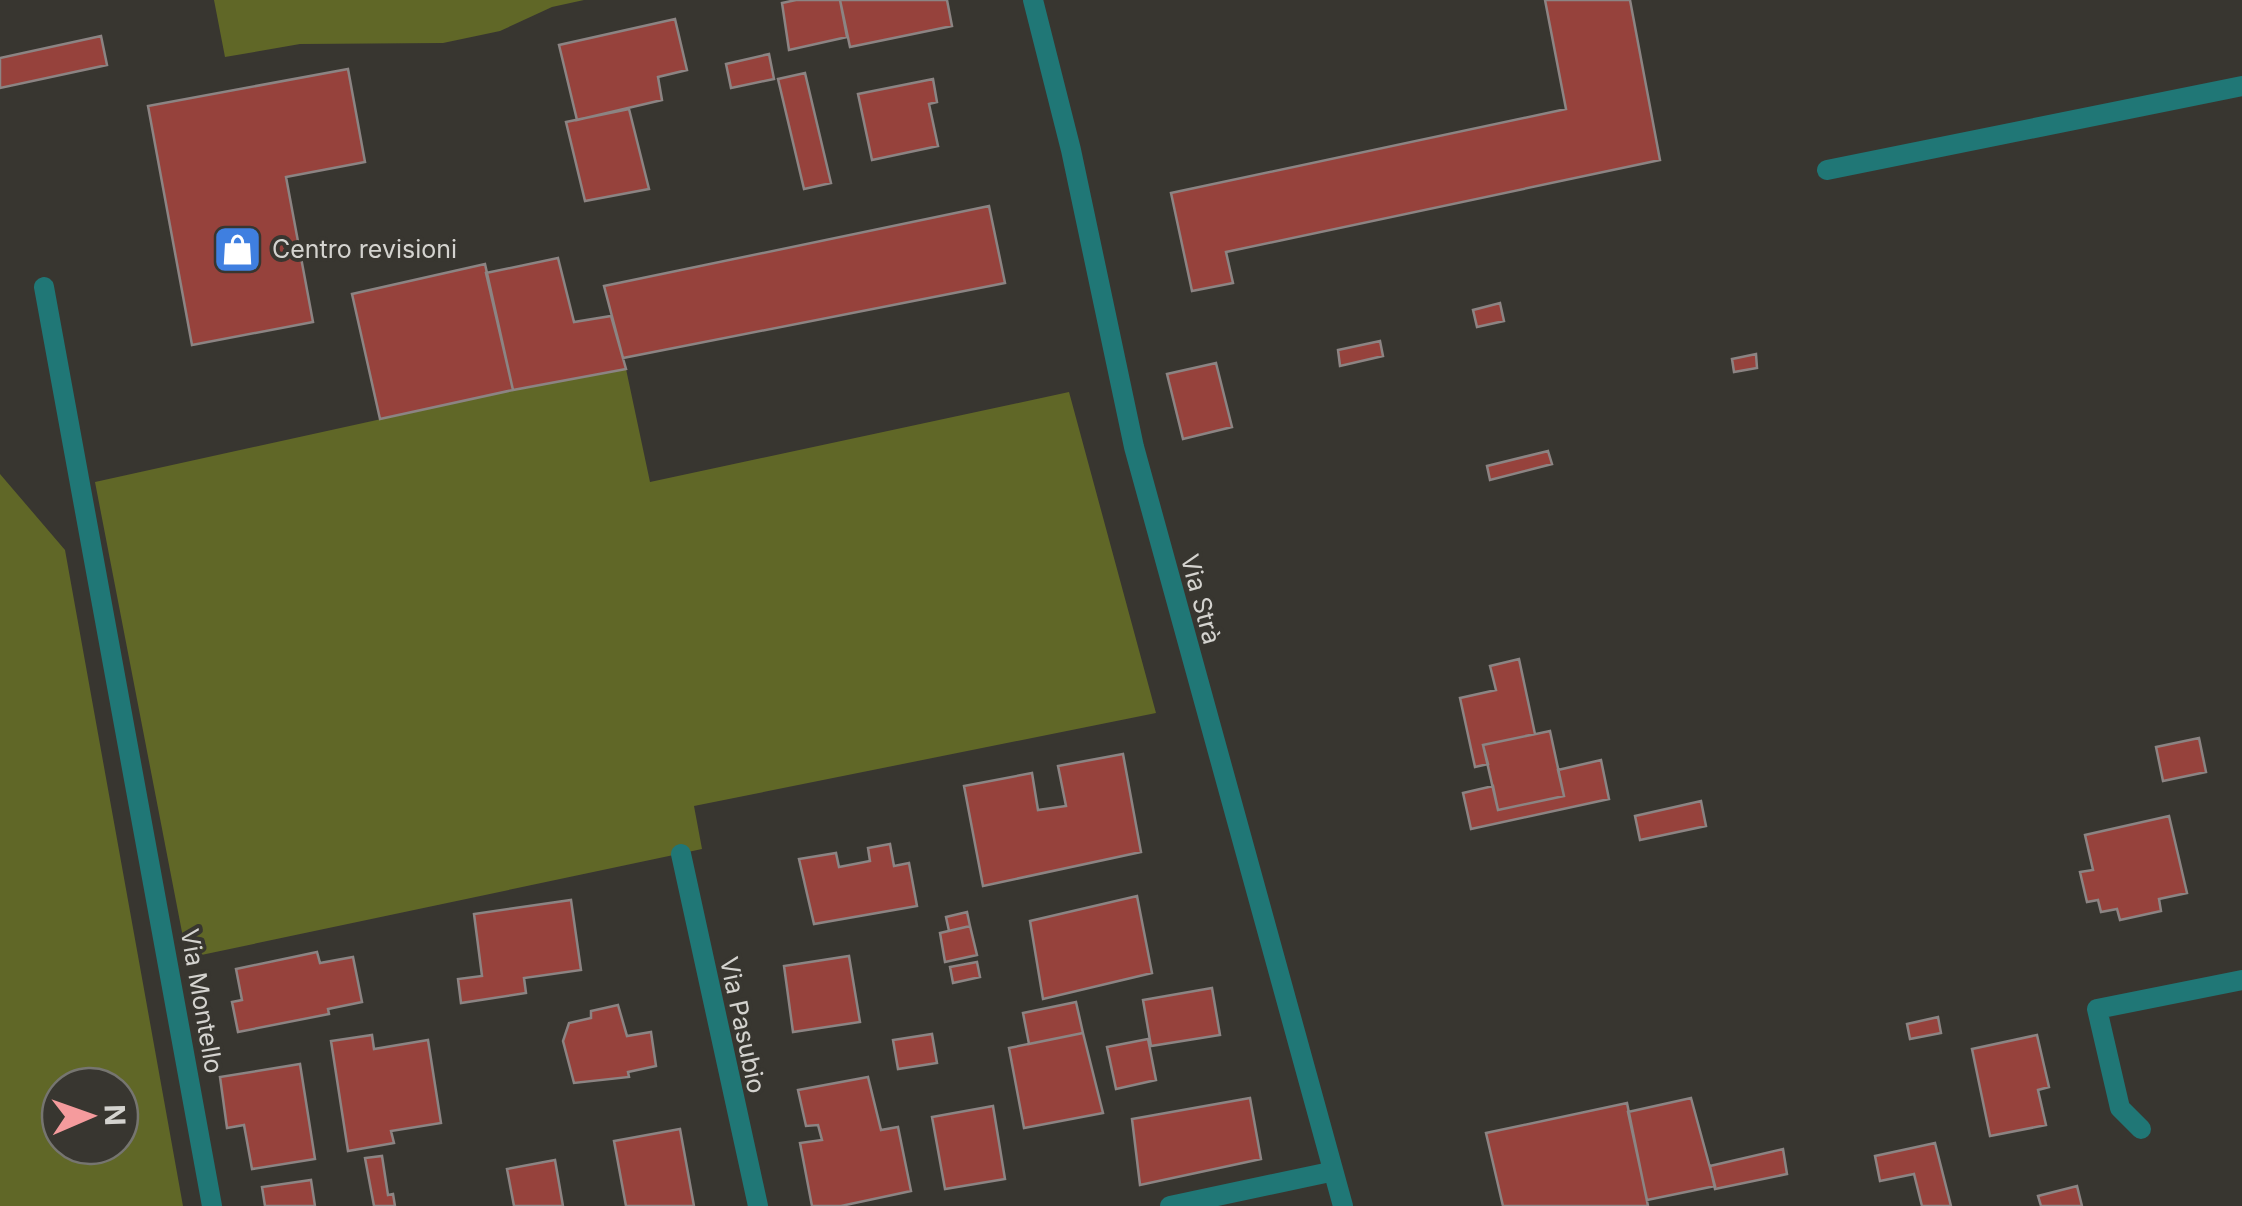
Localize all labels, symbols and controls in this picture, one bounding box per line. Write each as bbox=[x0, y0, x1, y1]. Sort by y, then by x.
shop icon: Centro revisioni bbox=[211, 223, 263, 275]
place label: Centro revisioni bbox=[272, 234, 457, 264]
street label: Via Strà bbox=[1175, 551, 1227, 647]
street label: Via Montello bbox=[175, 926, 229, 1076]
street label: Via Pasubio bbox=[714, 954, 772, 1096]
north arrow bbox=[40, 1066, 140, 1166]
text: N bbox=[98, 1104, 132, 1126]

